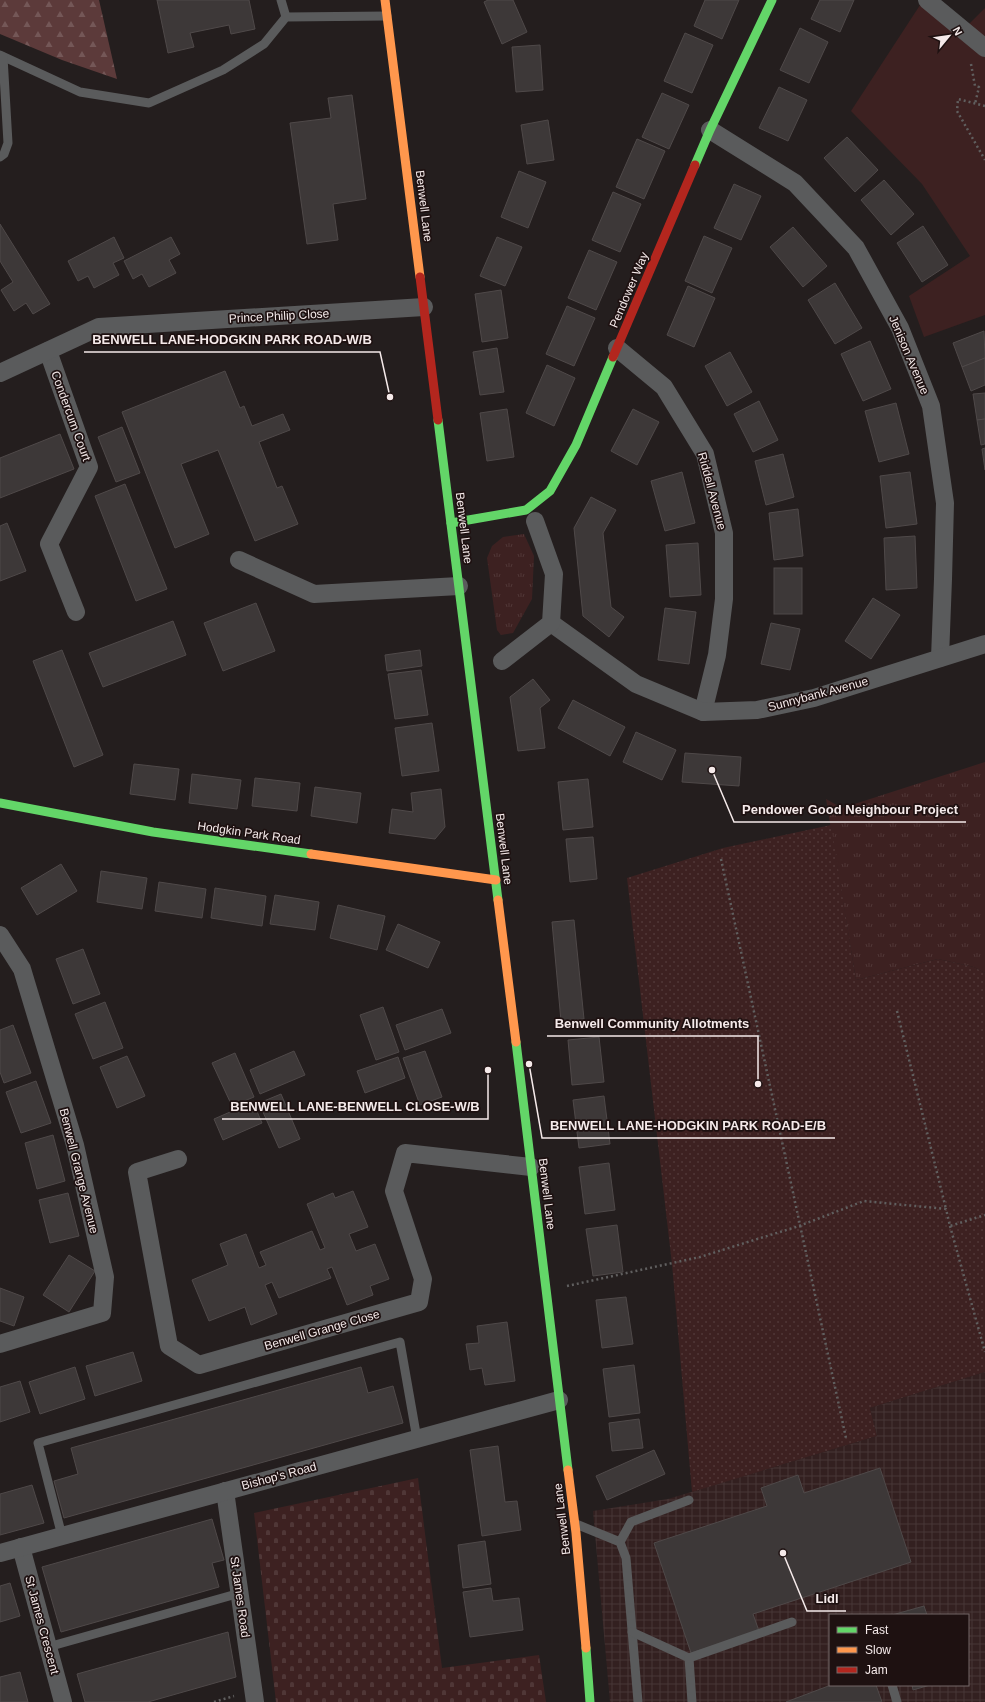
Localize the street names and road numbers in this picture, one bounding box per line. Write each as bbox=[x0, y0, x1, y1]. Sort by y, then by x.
street label: Benwell Lane bbox=[413, 169, 435, 243]
street label: Pendower Way bbox=[607, 250, 651, 330]
street label: Prince Philip Close bbox=[228, 306, 330, 326]
street label: Jenison Avenue bbox=[886, 313, 932, 397]
street label: Condercum Court bbox=[48, 369, 94, 464]
street label: Riddell Avenue bbox=[695, 451, 729, 532]
street label: Benwell Lane bbox=[453, 491, 475, 565]
street label: Sunnybank Avenue bbox=[766, 674, 870, 714]
street label: Benwell Lane bbox=[493, 812, 515, 886]
street label: Hodgkin Park Road bbox=[197, 819, 301, 847]
street label: Benwell Grange Avenue bbox=[57, 1107, 101, 1235]
street label: Benwell Lane bbox=[536, 1157, 558, 1231]
street label: Benwell Grange Close bbox=[263, 1307, 382, 1353]
street label: Bishop's Road bbox=[240, 1459, 318, 1493]
street label: Benwell Lane bbox=[551, 1482, 573, 1556]
street label: St James Road bbox=[227, 1555, 253, 1639]
street label: St James Crescent bbox=[22, 1574, 62, 1676]

